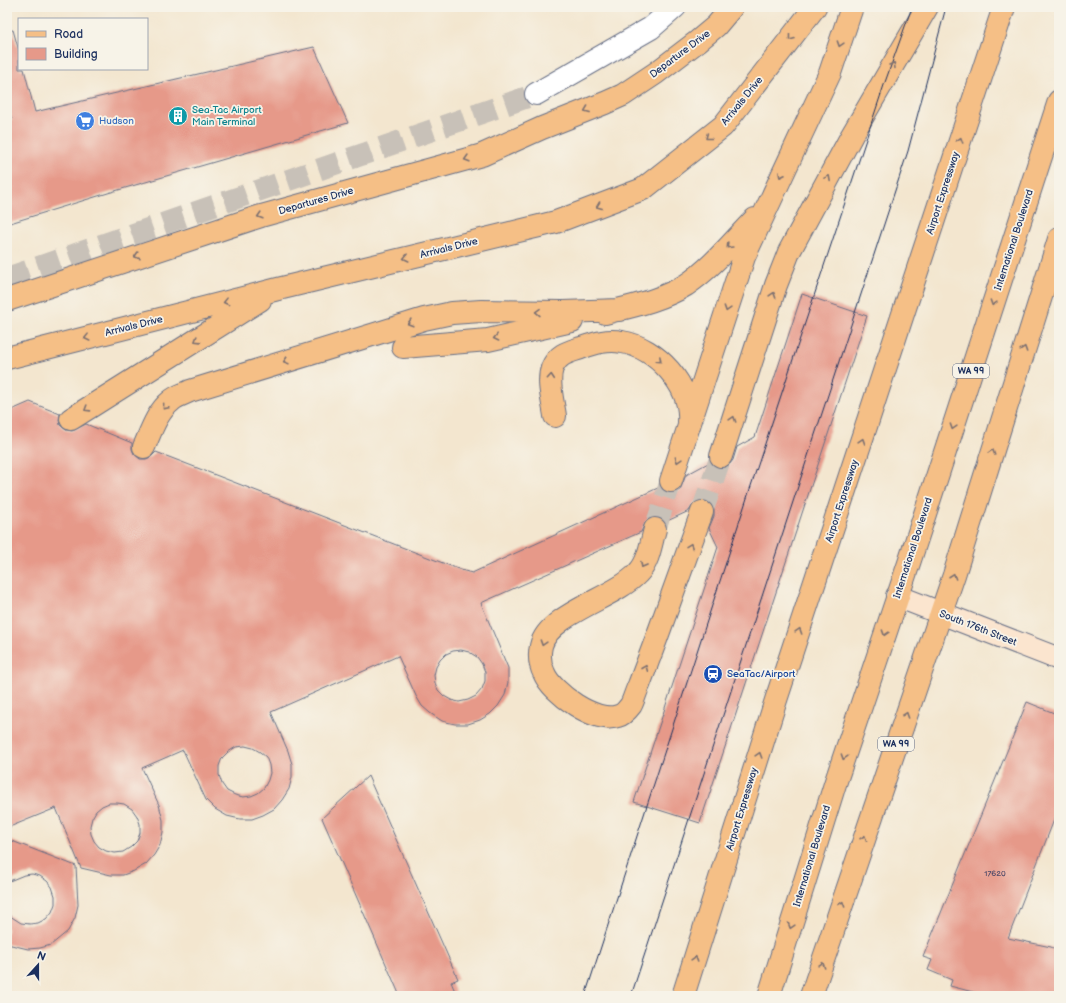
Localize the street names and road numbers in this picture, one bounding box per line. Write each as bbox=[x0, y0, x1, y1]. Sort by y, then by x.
street label: Departure Drive bbox=[647, 27, 713, 81]
street label: Arrivals Drive bbox=[719, 74, 765, 128]
street label: Airport Expressway bbox=[924, 150, 962, 236]
street label: Departures Drive bbox=[277, 185, 355, 217]
street label: International Boulevard bbox=[992, 188, 1036, 292]
street label: Arrivals Drive bbox=[419, 235, 479, 261]
street label: Arrivals Drive bbox=[104, 313, 164, 339]
road number: WA 99 bbox=[953, 364, 989, 378]
street label: Airport Expressway bbox=[823, 458, 861, 544]
street label: International Boulevard bbox=[891, 496, 935, 600]
street label: South 176th Street bbox=[938, 608, 1018, 648]
road number: WA 99 bbox=[878, 737, 914, 751]
street label: Airport Expressway bbox=[724, 766, 760, 852]
street label: International Boulevard bbox=[791, 804, 833, 908]

